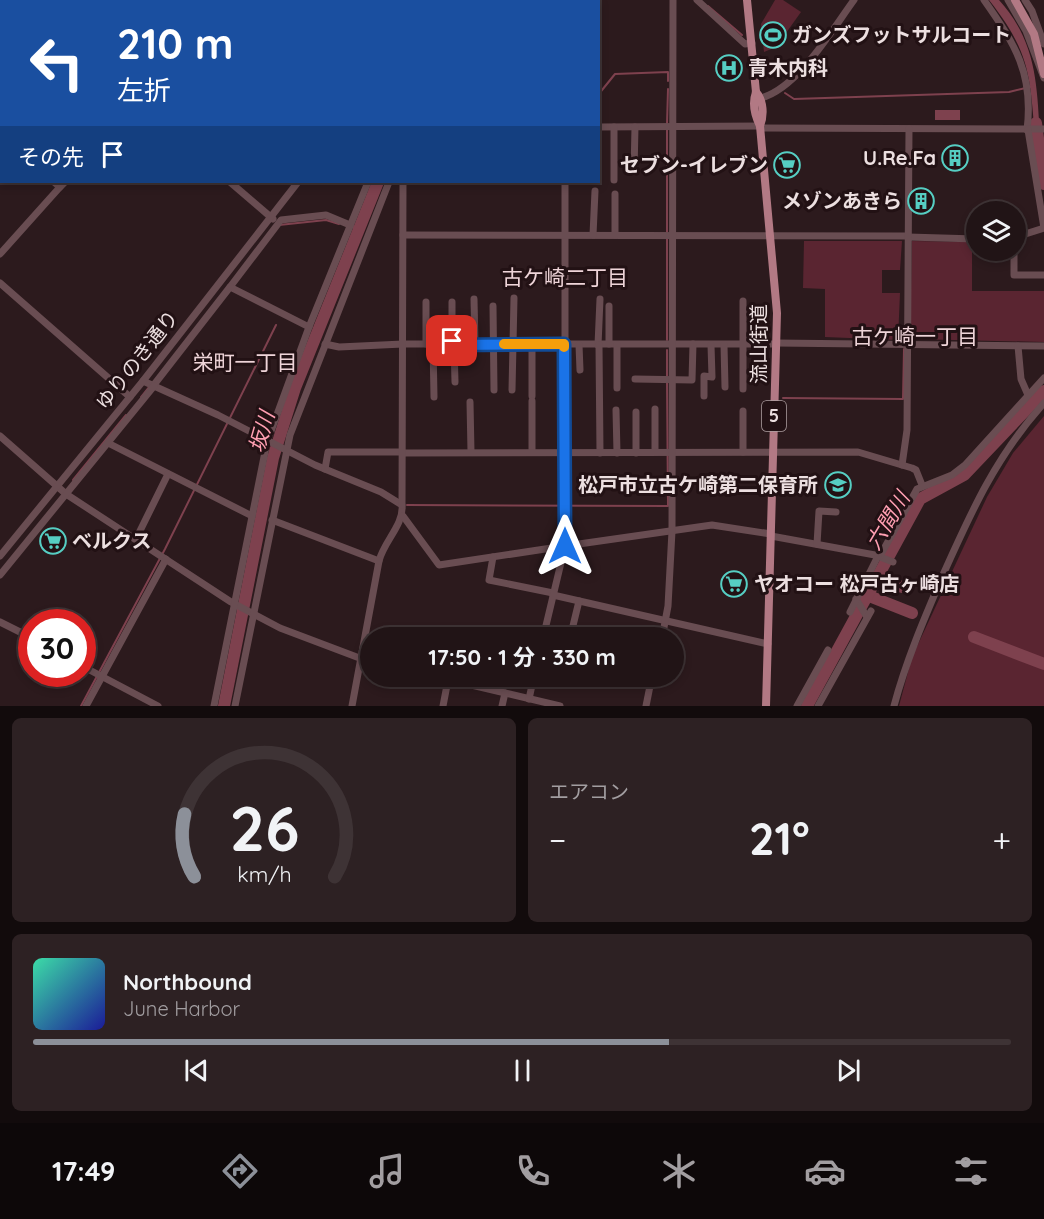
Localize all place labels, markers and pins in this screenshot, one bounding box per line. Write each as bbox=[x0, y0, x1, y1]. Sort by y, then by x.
sports icon: ガンズフットサルコート bbox=[758, 20, 788, 50]
place label: ガンズフットサルコート bbox=[792, 22, 1011, 47]
hospital icon: 青木内科 bbox=[714, 53, 744, 83]
place label: 青木内科 bbox=[748, 55, 828, 80]
building icon: U.Re.Fa bbox=[940, 143, 970, 173]
place label: U.Re.Fa bbox=[863, 145, 936, 170]
supermarket icon: セブン-イレブン bbox=[772, 150, 802, 180]
place label: セブン-イレブン bbox=[620, 152, 768, 177]
building icon: メゾンあきら bbox=[906, 186, 936, 216]
place label: メゾンあきら bbox=[782, 188, 902, 213]
pin bbox=[426, 315, 477, 366]
school or university icon: 松戸市立古ケ崎第二保育所 bbox=[823, 470, 853, 500]
place label: 松戸市立古ケ崎第二保育所 bbox=[578, 472, 818, 497]
supermarket icon: ベルクス bbox=[38, 526, 68, 556]
place label: ベルクス bbox=[72, 528, 151, 553]
supermarket icon: ヤオコー 松戸古ヶ崎店 bbox=[719, 569, 749, 599]
place label: ヤオコー 松戸古ヶ崎店 bbox=[754, 571, 960, 596]

